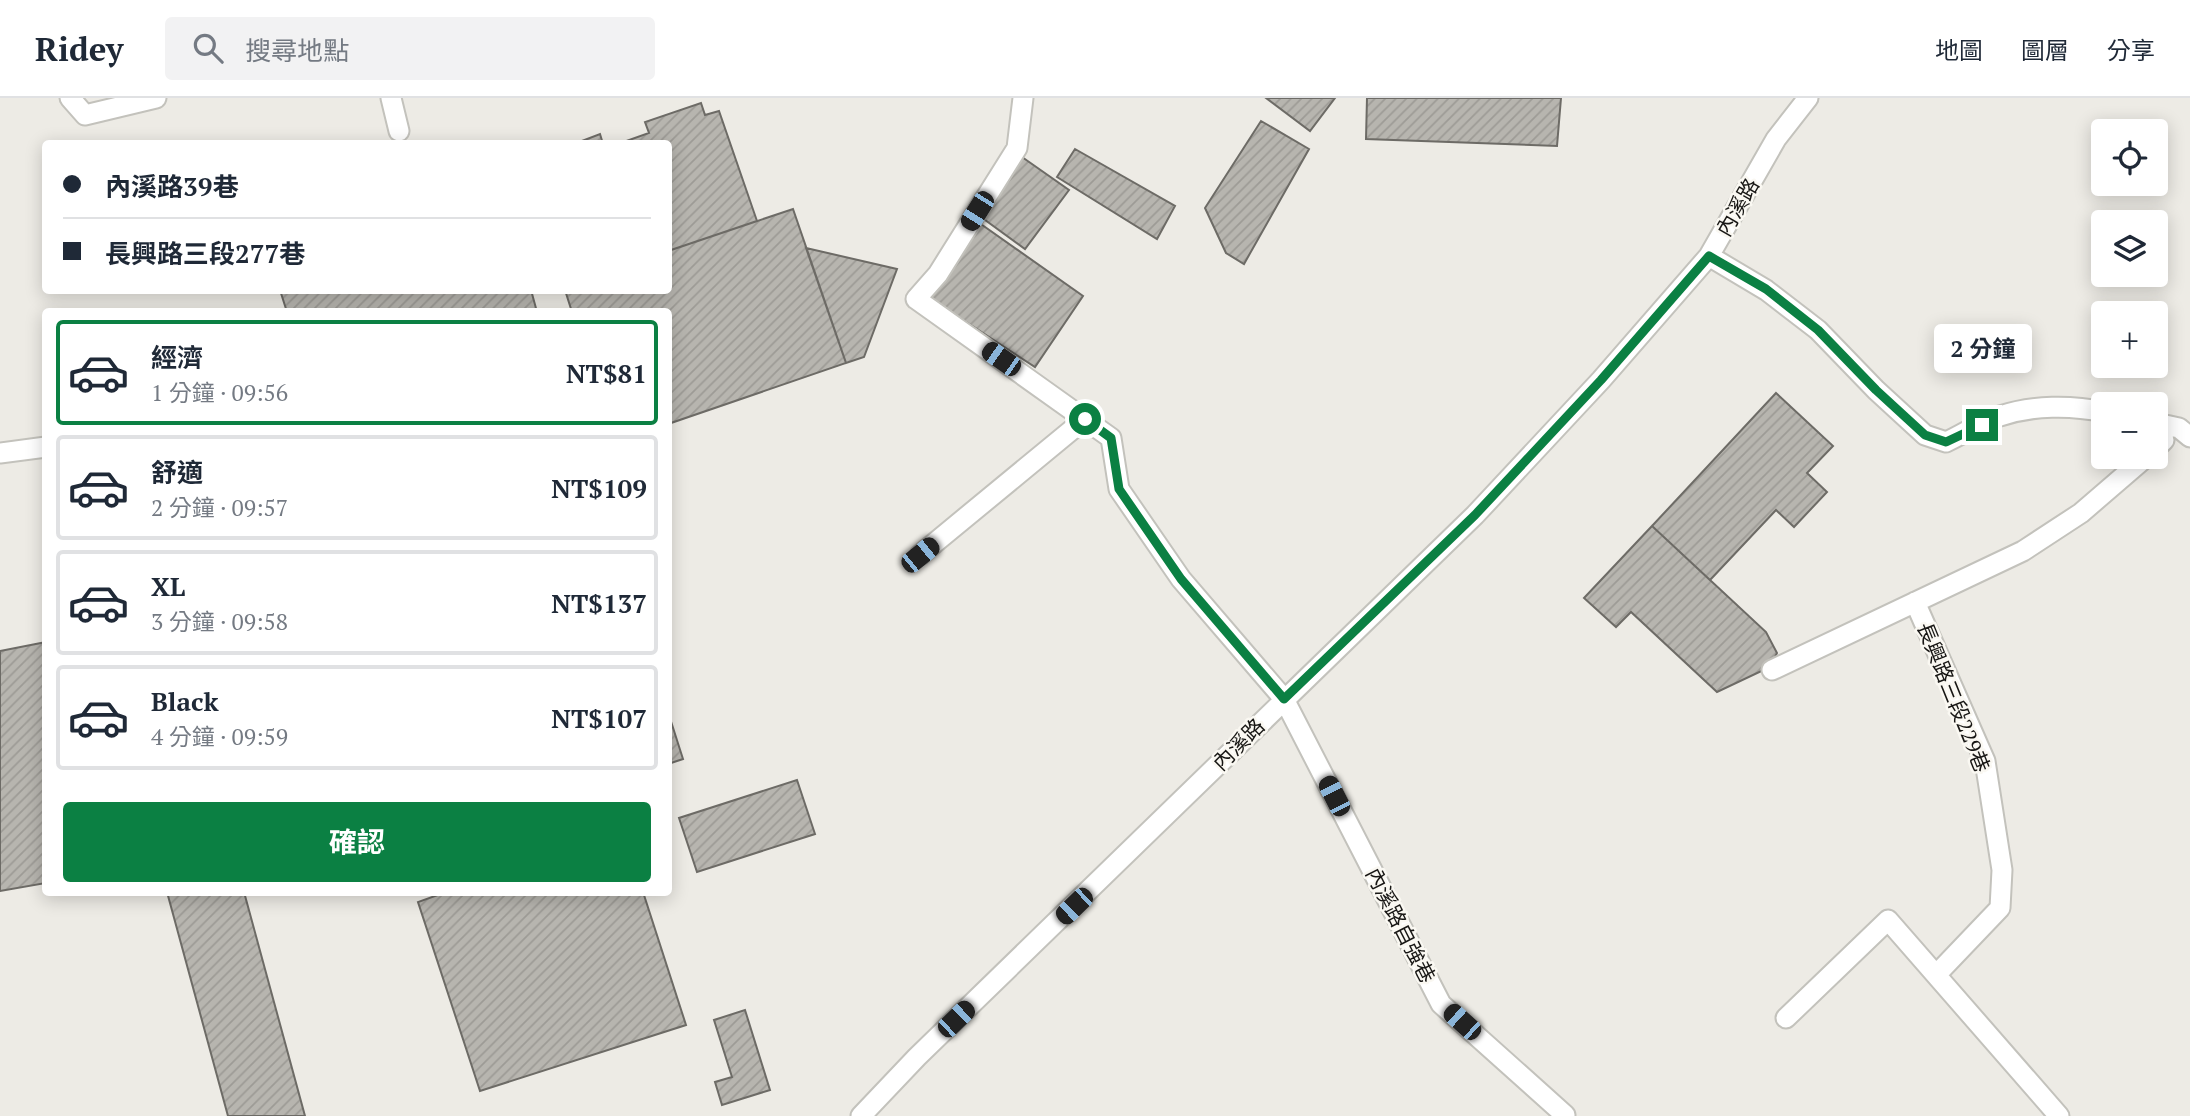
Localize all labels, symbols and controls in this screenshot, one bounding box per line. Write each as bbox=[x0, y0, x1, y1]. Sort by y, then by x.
search box bbox=[165, 17, 655, 80]
text: Ridey bbox=[35, 27, 123, 70]
icon: search bbox=[189, 29, 227, 67]
text: 搜尋地點 bbox=[245, 33, 349, 67]
text: 地圖 bbox=[1935, 34, 1983, 66]
text: 圖層 bbox=[2021, 34, 2069, 66]
text: 分享 bbox=[2107, 34, 2155, 66]
map controls bbox=[2091, 119, 2168, 469]
button: locate bbox=[2091, 119, 2168, 196]
text: 內溪路39巷 bbox=[105, 169, 238, 203]
street label: 內溪路 bbox=[1709, 173, 1765, 241]
car bbox=[957, 188, 998, 234]
button: layers bbox=[2091, 210, 2168, 287]
text: 長興路三段277巷 bbox=[105, 236, 305, 270]
button: + bbox=[2091, 301, 2168, 378]
callout: 2 分鐘 bbox=[1933, 324, 2031, 372]
text: 2 分鐘 bbox=[1950, 333, 2016, 364]
car bbox=[978, 338, 1025, 380]
text: 經濟 bbox=[151, 340, 203, 374]
icon: car bbox=[67, 341, 130, 404]
text: NT$81 bbox=[566, 356, 647, 390]
text: 1 分鐘 · 09:56 bbox=[151, 377, 288, 408]
button: − bbox=[2091, 392, 2168, 469]
route start bbox=[1069, 403, 1101, 435]
route end bbox=[1966, 409, 1998, 441]
text: 舒適 bbox=[151, 455, 203, 489]
icon: car bbox=[67, 456, 130, 519]
text: NT$109 bbox=[551, 471, 647, 505]
text: 2 分鐘 · 09:57 bbox=[151, 492, 288, 523]
car bbox=[898, 534, 943, 576]
text: XL bbox=[151, 569, 185, 603]
icon: car bbox=[67, 571, 130, 634]
text: NT$137 bbox=[551, 586, 647, 620]
text: 3 分鐘 · 09:58 bbox=[151, 606, 288, 637]
street label: 長興路三段229巷 bbox=[1911, 618, 1997, 776]
text: Black bbox=[151, 684, 219, 718]
icon: car bbox=[67, 686, 130, 749]
text: NT$107 bbox=[551, 701, 647, 735]
street label: 內溪路 bbox=[1206, 712, 1270, 776]
text: 4 分鐘 · 09:59 bbox=[151, 721, 288, 752]
car bbox=[1316, 773, 1353, 819]
button: 確認 bbox=[63, 802, 651, 882]
street label: 內溪路自強巷 bbox=[1360, 863, 1442, 987]
car bbox=[1052, 884, 1097, 928]
car bbox=[934, 997, 979, 1041]
car bbox=[1440, 1000, 1485, 1044]

